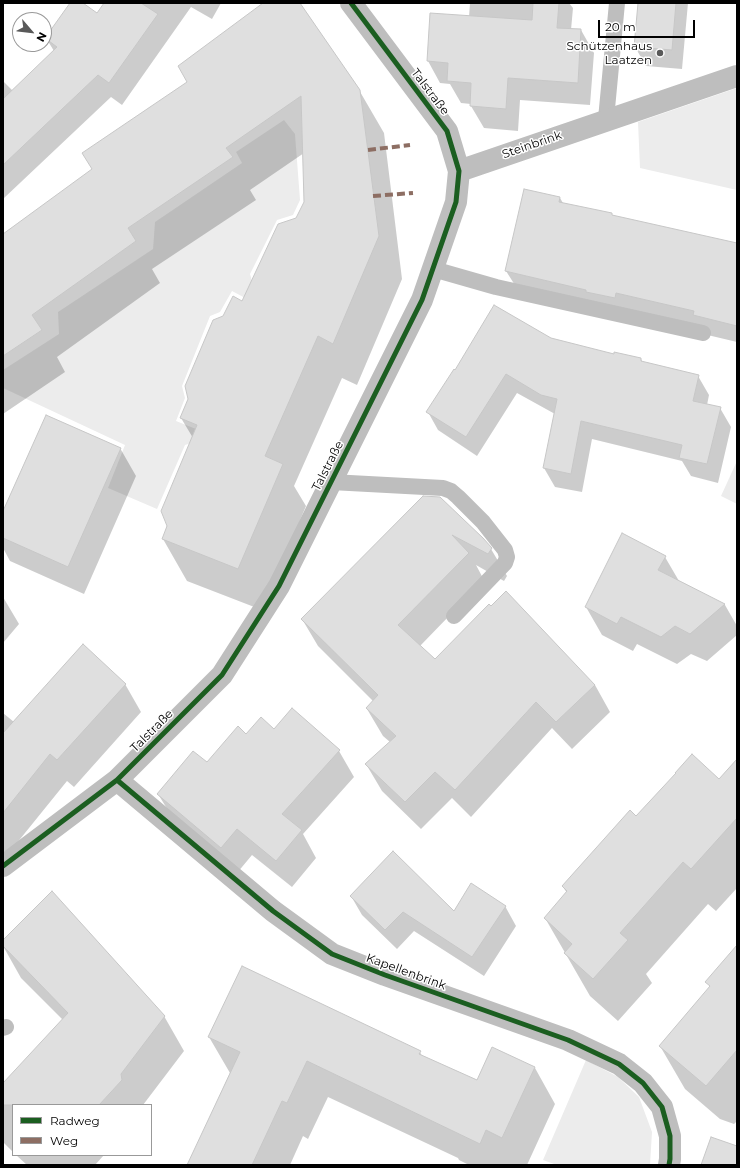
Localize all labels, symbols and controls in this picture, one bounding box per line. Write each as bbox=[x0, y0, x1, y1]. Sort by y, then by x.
north arrow bbox=[12, 12, 52, 52]
scale bar bbox=[600, 12, 697, 38]
text: 20 m bbox=[605, 19, 636, 34]
text: N bbox=[33, 30, 50, 44]
place label: Schützenhaus Laatzen bbox=[566, 39, 652, 67]
marker: Schützenhaus Laatzen bbox=[655, 48, 665, 58]
street label: Talstraße bbox=[408, 66, 452, 118]
street label: Steinbrink bbox=[500, 128, 564, 162]
street label: Talstraße bbox=[309, 439, 347, 493]
street label: Talstraße bbox=[128, 707, 176, 755]
street label: Kapellenbrink bbox=[364, 951, 448, 993]
legend bbox=[12, 1104, 152, 1156]
text: Radweg bbox=[50, 1113, 100, 1128]
text: Weg bbox=[50, 1133, 78, 1148]

